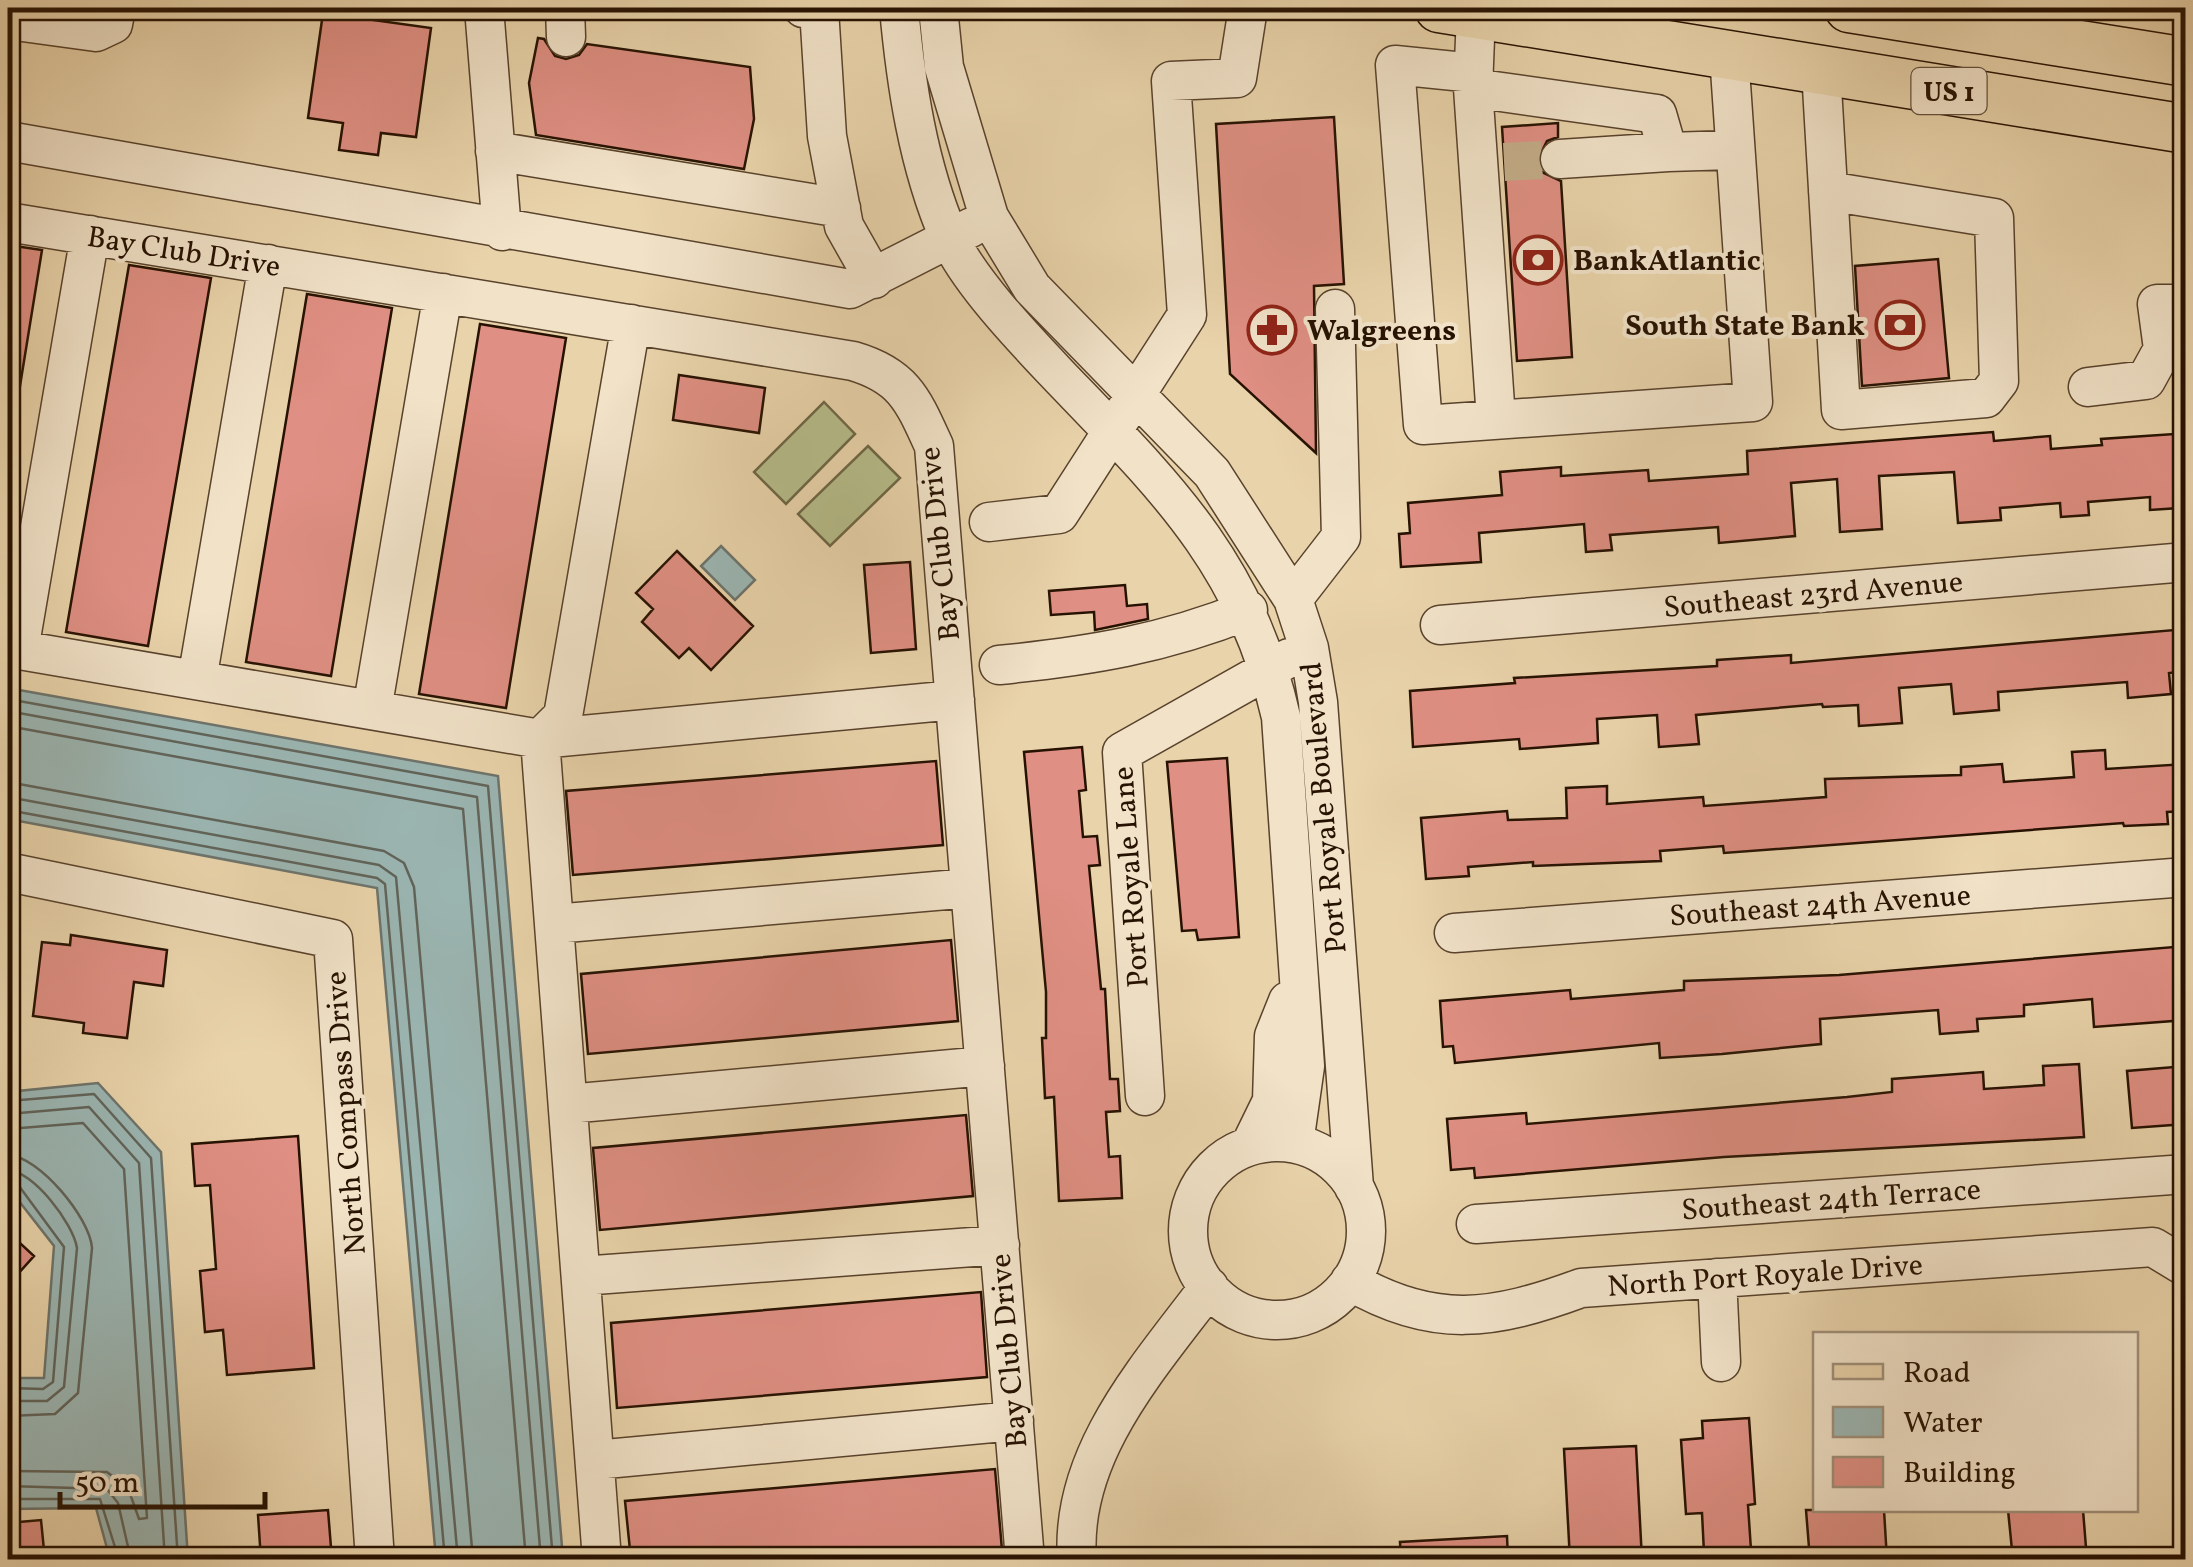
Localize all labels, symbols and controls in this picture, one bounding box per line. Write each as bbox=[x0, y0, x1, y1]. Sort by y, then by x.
road number: US 1 bbox=[1912, 68, 1986, 114]
street label: Bay Club Drive bbox=[84, 217, 283, 289]
bank icon: BankAtlantic bbox=[1512, 234, 1564, 286]
place label: BankAtlantic bbox=[1573, 241, 1761, 283]
bank icon: South State Bank bbox=[1874, 299, 1926, 351]
pharmacy icon: Walgreens bbox=[1246, 304, 1298, 356]
place label: South State Bank bbox=[1625, 306, 1865, 348]
place label: Walgreens bbox=[1307, 311, 1456, 353]
street label: Bay Club Drive bbox=[910, 445, 972, 643]
street label: Southeast 23rd Avenue bbox=[1662, 562, 1965, 630]
street label: Port Royale Boulevard bbox=[1291, 660, 1359, 955]
street label: Port Royale Lane bbox=[1103, 765, 1161, 989]
street label: Southeast 24th Avenue bbox=[1668, 876, 1972, 938]
street label: North Compass Drive bbox=[316, 970, 378, 1256]
street label: Southeast 24th Terrace bbox=[1680, 1170, 1982, 1232]
street label: North Port Royale Drive bbox=[1606, 1245, 1924, 1309]
street label: Bay Club Drive bbox=[981, 1252, 1039, 1450]
legend bbox=[1813, 1332, 2138, 1512]
text: Road bbox=[1903, 1353, 1971, 1395]
text: Water bbox=[1903, 1403, 1983, 1445]
scale bar bbox=[60, 1447, 265, 1509]
text: Building bbox=[1903, 1453, 2016, 1495]
text: 50 m bbox=[75, 1463, 139, 1505]

